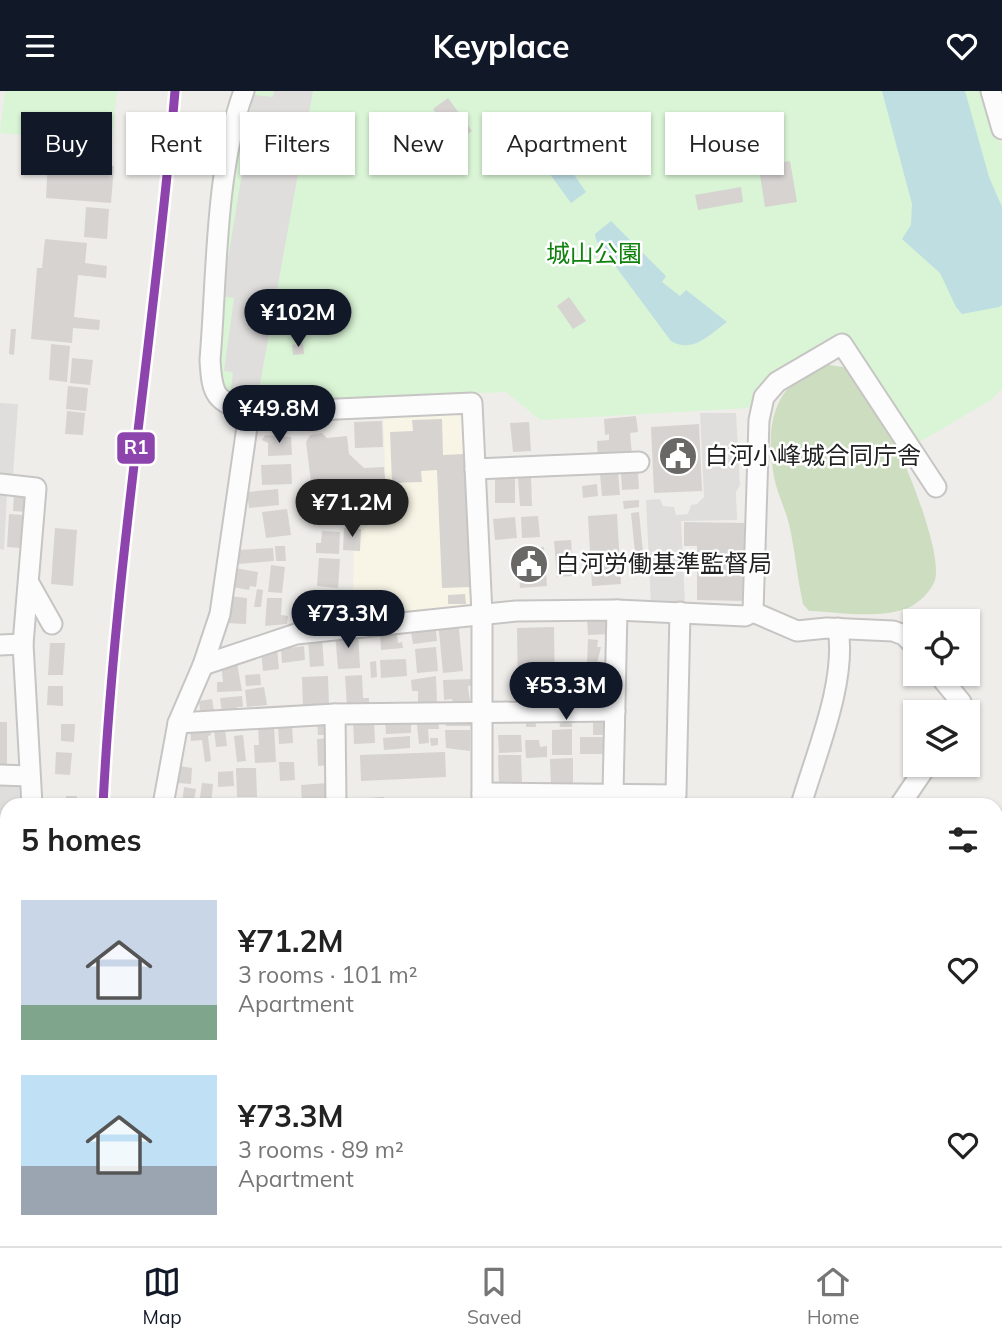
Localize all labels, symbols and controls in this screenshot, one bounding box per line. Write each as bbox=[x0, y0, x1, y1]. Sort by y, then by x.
text: Keyplace bbox=[433, 26, 569, 66]
icon: menu bbox=[21, 27, 59, 65]
icon: heart bbox=[943, 27, 981, 65]
chip: Buy bbox=[21, 112, 112, 175]
chip: Rent bbox=[126, 112, 226, 175]
chip: Filters bbox=[240, 112, 355, 175]
chip: New bbox=[369, 112, 468, 175]
chip: Apartment bbox=[482, 112, 651, 175]
chip: House bbox=[665, 112, 784, 175]
park label: 城山公園 bbox=[546, 238, 642, 268]
pin: ¥102M bbox=[249, 289, 347, 349]
text: ¥102M bbox=[260, 297, 336, 326]
pin: ¥49.8M bbox=[222, 385, 336, 445]
text: ¥49.8M bbox=[239, 393, 319, 422]
line badge: R1 bbox=[116, 431, 156, 465]
text: R1 bbox=[124, 435, 148, 459]
public building icon: 白河小峰城合同庁舎 bbox=[657, 435, 699, 477]
place label: 白河小峰城合同庁舎 bbox=[705, 440, 921, 470]
pin: ¥71.2M bbox=[295, 479, 409, 539]
text: ¥71.2M bbox=[312, 487, 392, 516]
public building icon: 白河労働基準監督局 bbox=[508, 543, 550, 585]
place label: 白河労働基準監督局 bbox=[556, 548, 772, 578]
pin: ¥73.3M bbox=[291, 591, 405, 650]
text: ¥73.3M bbox=[308, 598, 388, 627]
map controls bbox=[903, 609, 980, 777]
button: locate bbox=[903, 609, 980, 686]
pin: ¥53.3M bbox=[509, 663, 623, 722]
text: ¥53.3M bbox=[526, 670, 606, 699]
button: layers bbox=[903, 700, 980, 777]
text: 5 homes bbox=[21, 821, 142, 859]
icon: filters bbox=[944, 821, 982, 859]
text: ¥71.2M bbox=[238, 922, 344, 960]
icon: home bbox=[77, 928, 161, 1012]
icon: heart bbox=[944, 951, 982, 989]
text: 3 rooms · 101 m² bbox=[238, 960, 418, 989]
text: Apartment bbox=[238, 989, 354, 1018]
text: ¥73.3M bbox=[238, 1097, 344, 1135]
icon: home bbox=[77, 1103, 161, 1187]
icon: heart bbox=[944, 1126, 982, 1164]
text: 3 rooms · 89 m² bbox=[238, 1135, 404, 1164]
text: Apartment bbox=[238, 1164, 354, 1193]
tab: Map bbox=[143, 1263, 182, 1329]
tab: Saved bbox=[467, 1263, 522, 1329]
tab: Home bbox=[807, 1263, 859, 1329]

